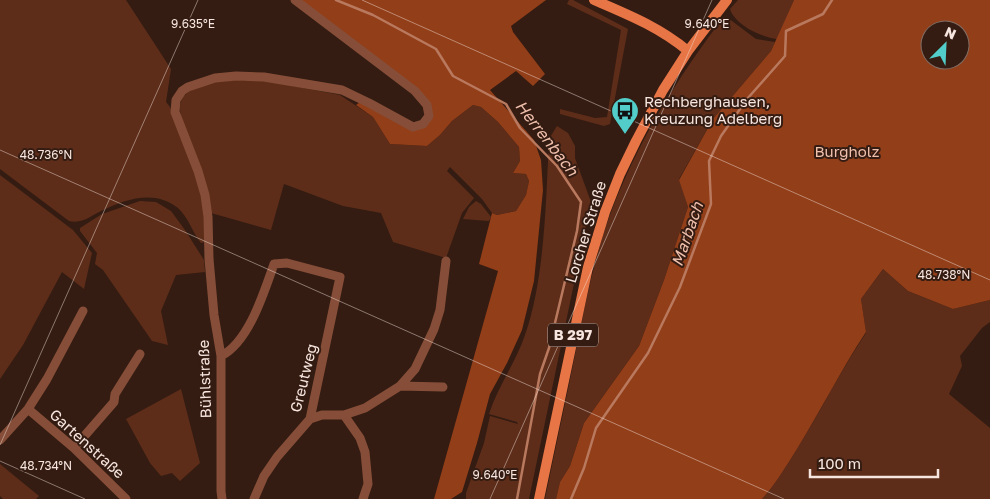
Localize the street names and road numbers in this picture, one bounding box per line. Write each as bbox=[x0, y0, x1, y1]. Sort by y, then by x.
street label: Lorcher Straße bbox=[561, 178, 609, 285]
road number: B 297 bbox=[548, 324, 598, 346]
street label: Bühlstraße bbox=[194, 339, 214, 419]
street label: Greutweg bbox=[286, 342, 320, 414]
street label: Gartenstraße bbox=[46, 405, 129, 482]

